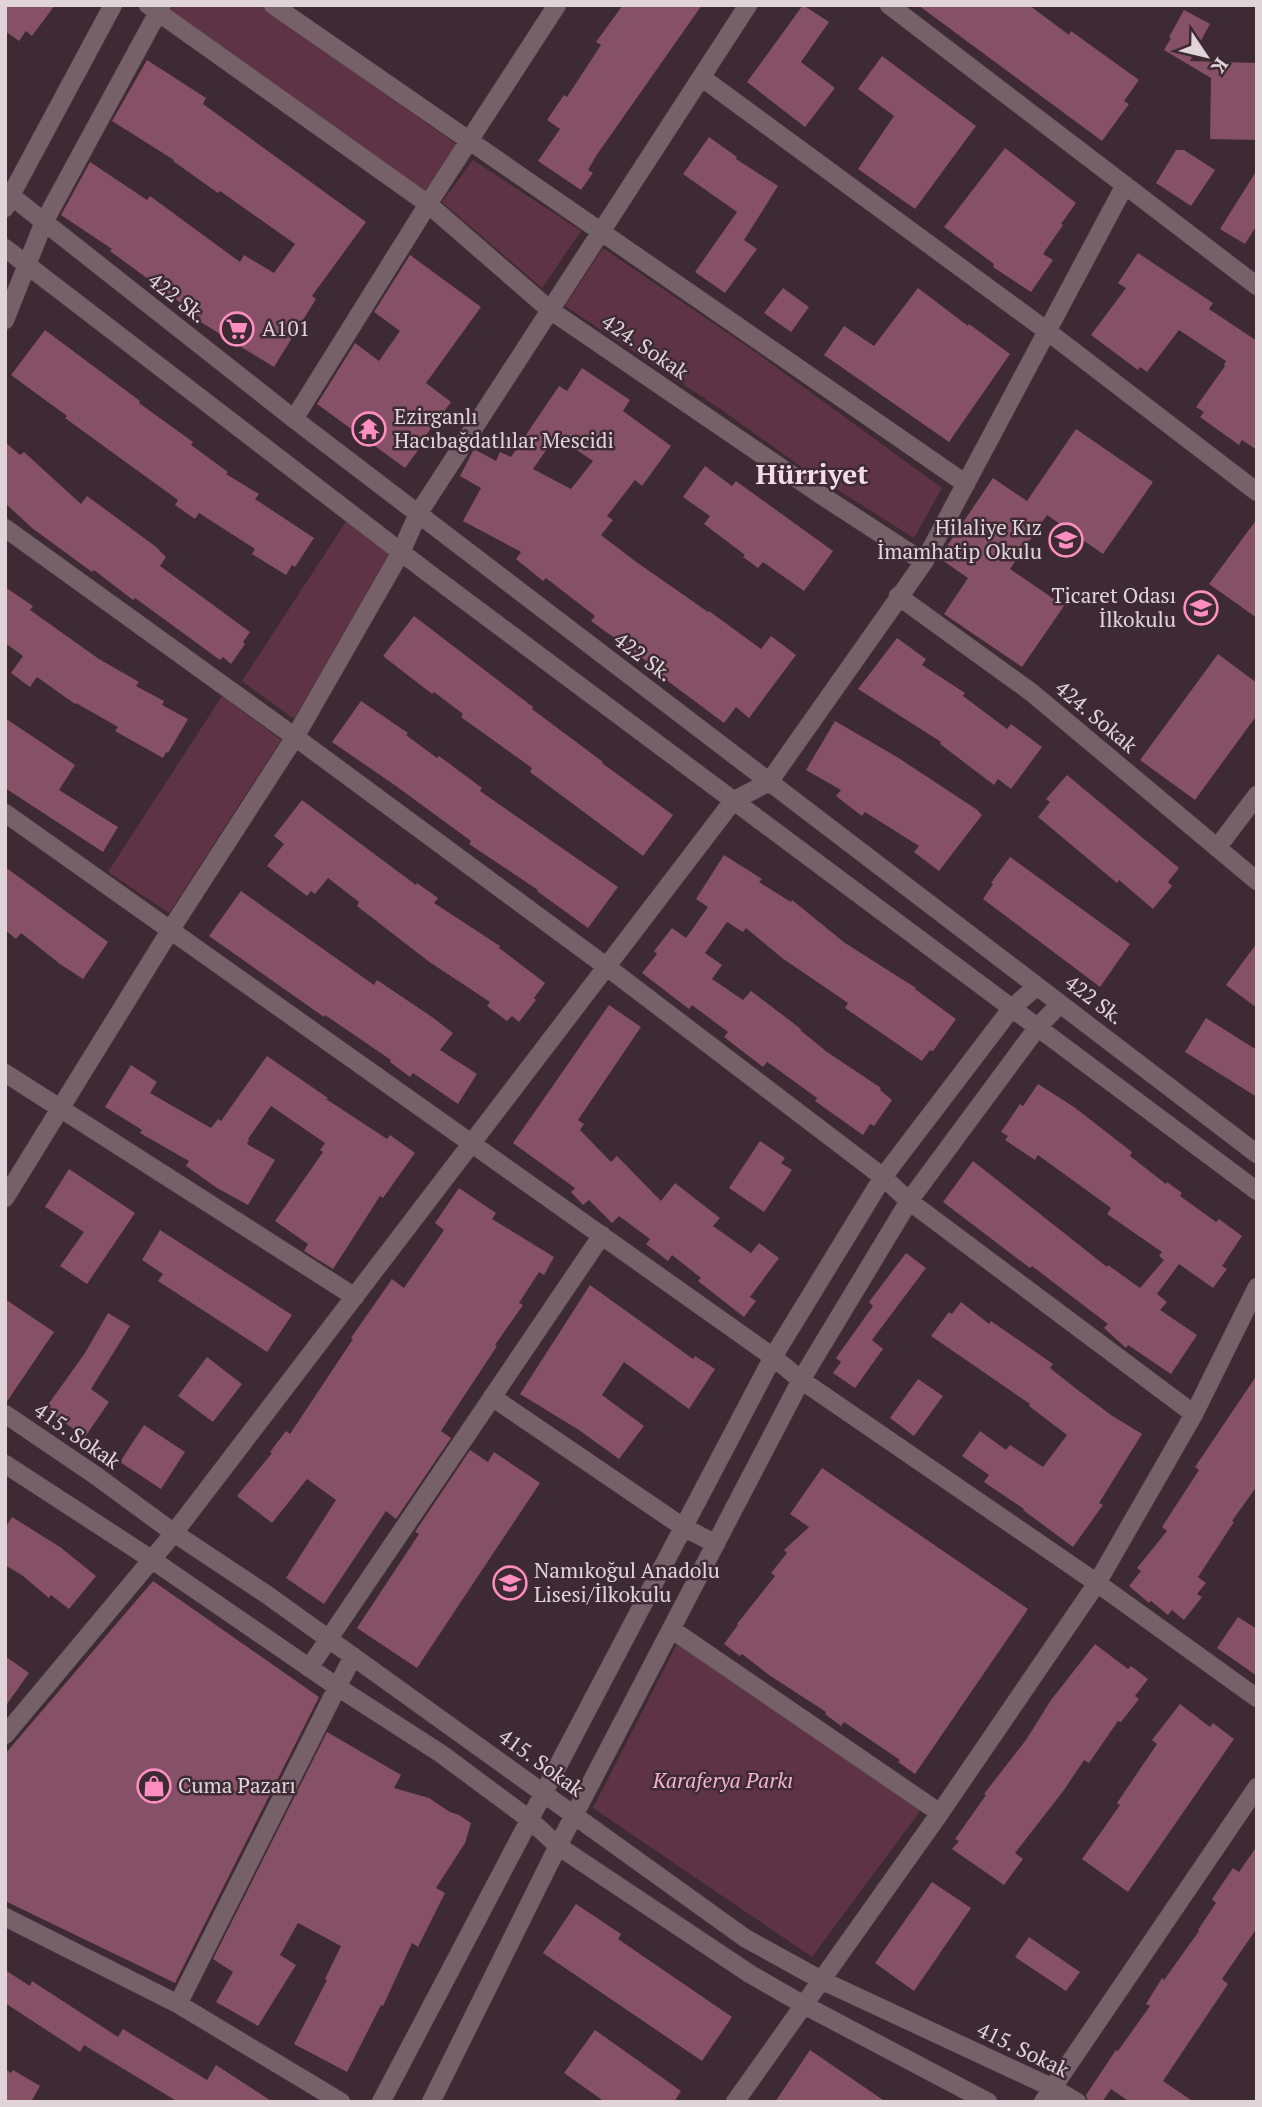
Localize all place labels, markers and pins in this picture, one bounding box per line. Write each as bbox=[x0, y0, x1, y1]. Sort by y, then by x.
supermarket icon: A101 bbox=[218, 310, 256, 348]
place label: A101 bbox=[262, 314, 310, 342]
place label: Ezirganlı Hacıbağdatlılar Mescidi bbox=[394, 402, 614, 454]
temple icon: Ezirganlı Hacıbağdatlılar Mescidi bbox=[350, 410, 388, 448]
place label: Hilaliye Kız İmamhatip Okulu bbox=[877, 513, 1042, 565]
school or university icon: Hilaliye Kız İmamhatip Okulu bbox=[1047, 521, 1085, 559]
place label: Ticaret Odası İlkokulu bbox=[1052, 581, 1176, 633]
school or university icon: Ticaret Odası İlkokulu bbox=[1182, 589, 1220, 627]
place label: Namıkoğul Anadolu Lisesi/İlkokulu bbox=[534, 1556, 720, 1608]
school or university icon: Namıkoğul Anadolu Lisesi/İlkokulu bbox=[491, 1564, 529, 1602]
shop icon: Cuma Pazarı bbox=[135, 1767, 173, 1805]
place label: Cuma Pazarı bbox=[178, 1771, 296, 1799]

